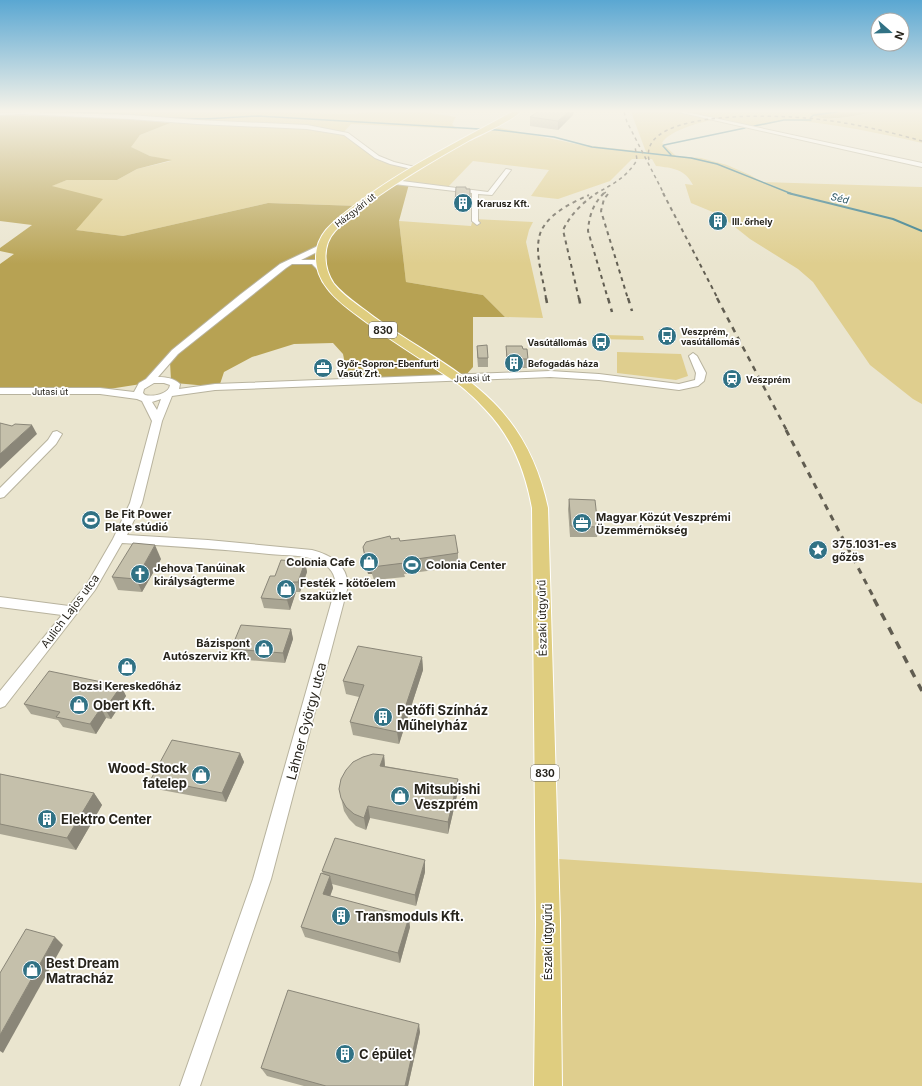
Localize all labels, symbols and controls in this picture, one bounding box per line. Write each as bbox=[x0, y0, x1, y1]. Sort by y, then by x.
north arrow bbox=[870, 12, 910, 52]
text: N bbox=[891, 29, 907, 42]
water label: Séd bbox=[830, 190, 851, 206]
street label: Házgyári út bbox=[332, 191, 378, 229]
building icon: Krarusz Kft. bbox=[452, 192, 474, 214]
place label: Krarusz Kft. bbox=[477, 198, 530, 209]
building icon: III. őrhely bbox=[707, 210, 729, 232]
place label: III. őrhely bbox=[732, 216, 773, 227]
road number: 830 bbox=[369, 322, 397, 338]
bus stop icon: Veszprém, vasútállomás bbox=[656, 325, 678, 347]
place label: Veszprém, vasútállomás bbox=[681, 326, 740, 347]
bus stop icon: Vasútállomás bbox=[590, 331, 612, 353]
place label: Vasútállomás bbox=[528, 337, 587, 348]
building icon: Befogadás háza bbox=[503, 352, 525, 374]
office icon: Győr-Sopron-Ebenfurti Vasút Zrt. bbox=[312, 357, 334, 379]
place label: Győr-Sopron-Ebenfurti Vasút Zrt. bbox=[337, 358, 439, 379]
place label: Befogadás háza bbox=[528, 358, 598, 369]
station icon: Veszprém bbox=[721, 368, 743, 390]
street label: Jutasi út bbox=[454, 372, 490, 384]
place label: Veszprém bbox=[746, 374, 790, 385]
street label: Jutasi út bbox=[32, 386, 68, 397]
place label: Be Fit Power Plate stúdió bbox=[105, 507, 172, 534]
sports icon: Be Fit Power Plate stúdió bbox=[80, 509, 102, 531]
place label: Magyar Közút Veszprémi Üzemmérnökség bbox=[596, 510, 731, 537]
office icon: Magyar Közút Veszprémi Üzemmérnökség bbox=[571, 512, 593, 534]
place label: 375.1031-es gőzös bbox=[832, 537, 897, 564]
place icon: 375.1031-es gőzös bbox=[807, 539, 829, 561]
shop icon: Colonia Cafe bbox=[358, 551, 380, 573]
sports icon: Colonia Center bbox=[401, 554, 423, 576]
place label: Colonia Cafe bbox=[286, 555, 355, 569]
place label: Colonia Center bbox=[426, 558, 506, 572]
place label: Jehova Tanúinak királyságterme bbox=[154, 561, 246, 588]
church icon: Jehova Tanúinak királyságterme bbox=[129, 563, 151, 585]
street label: Aulich Lajos utca bbox=[38, 571, 102, 651]
place label: Festék - kötőelem szaküzlet bbox=[300, 576, 396, 603]
shop icon: Festék - kötőelem szaküzlet bbox=[275, 578, 297, 600]
street label: Északi útgyűrű bbox=[534, 580, 550, 656]
place label: Bázispont Autószerviz Kft. bbox=[163, 636, 250, 663]
shop icon: Bázispont Autószerviz Kft. bbox=[253, 638, 275, 660]
shop icon: Bozsi Kereskedőház bbox=[116, 656, 138, 678]
street label: Láhner György utca bbox=[283, 660, 329, 782]
place label: Bozsi Kereskedőház bbox=[73, 679, 181, 693]
shop icon: Obert Kft. bbox=[68, 694, 90, 716]
place label: Obert Kft. bbox=[93, 697, 155, 713]
place label: Petőfi Színház Műhelyház bbox=[397, 702, 488, 733]
building icon: Petőfi Színház Műhelyház bbox=[372, 706, 394, 728]
place label: Wood-Stock fatelep bbox=[108, 760, 187, 791]
shop icon: Wood-Stock fatelep bbox=[190, 764, 212, 786]
road number: 830 bbox=[531, 765, 559, 781]
place label: Mitsubishi Veszprém bbox=[414, 781, 480, 812]
shop icon: Mitsubishi Veszprém bbox=[389, 785, 411, 807]
building icon: Elektro Center bbox=[36, 808, 58, 830]
place label: Elektro Center bbox=[61, 811, 152, 827]
street label: Északi útgyűrű bbox=[541, 904, 555, 980]
building icon: Transmoduls Kft. bbox=[330, 905, 352, 927]
place label: Transmoduls Kft. bbox=[355, 908, 464, 924]
place label: Best Dream Matracház bbox=[46, 955, 119, 986]
shop icon: Best Dream Matracház bbox=[21, 959, 43, 981]
building icon: C épület bbox=[334, 1043, 356, 1065]
place label: C épület bbox=[359, 1046, 412, 1062]

